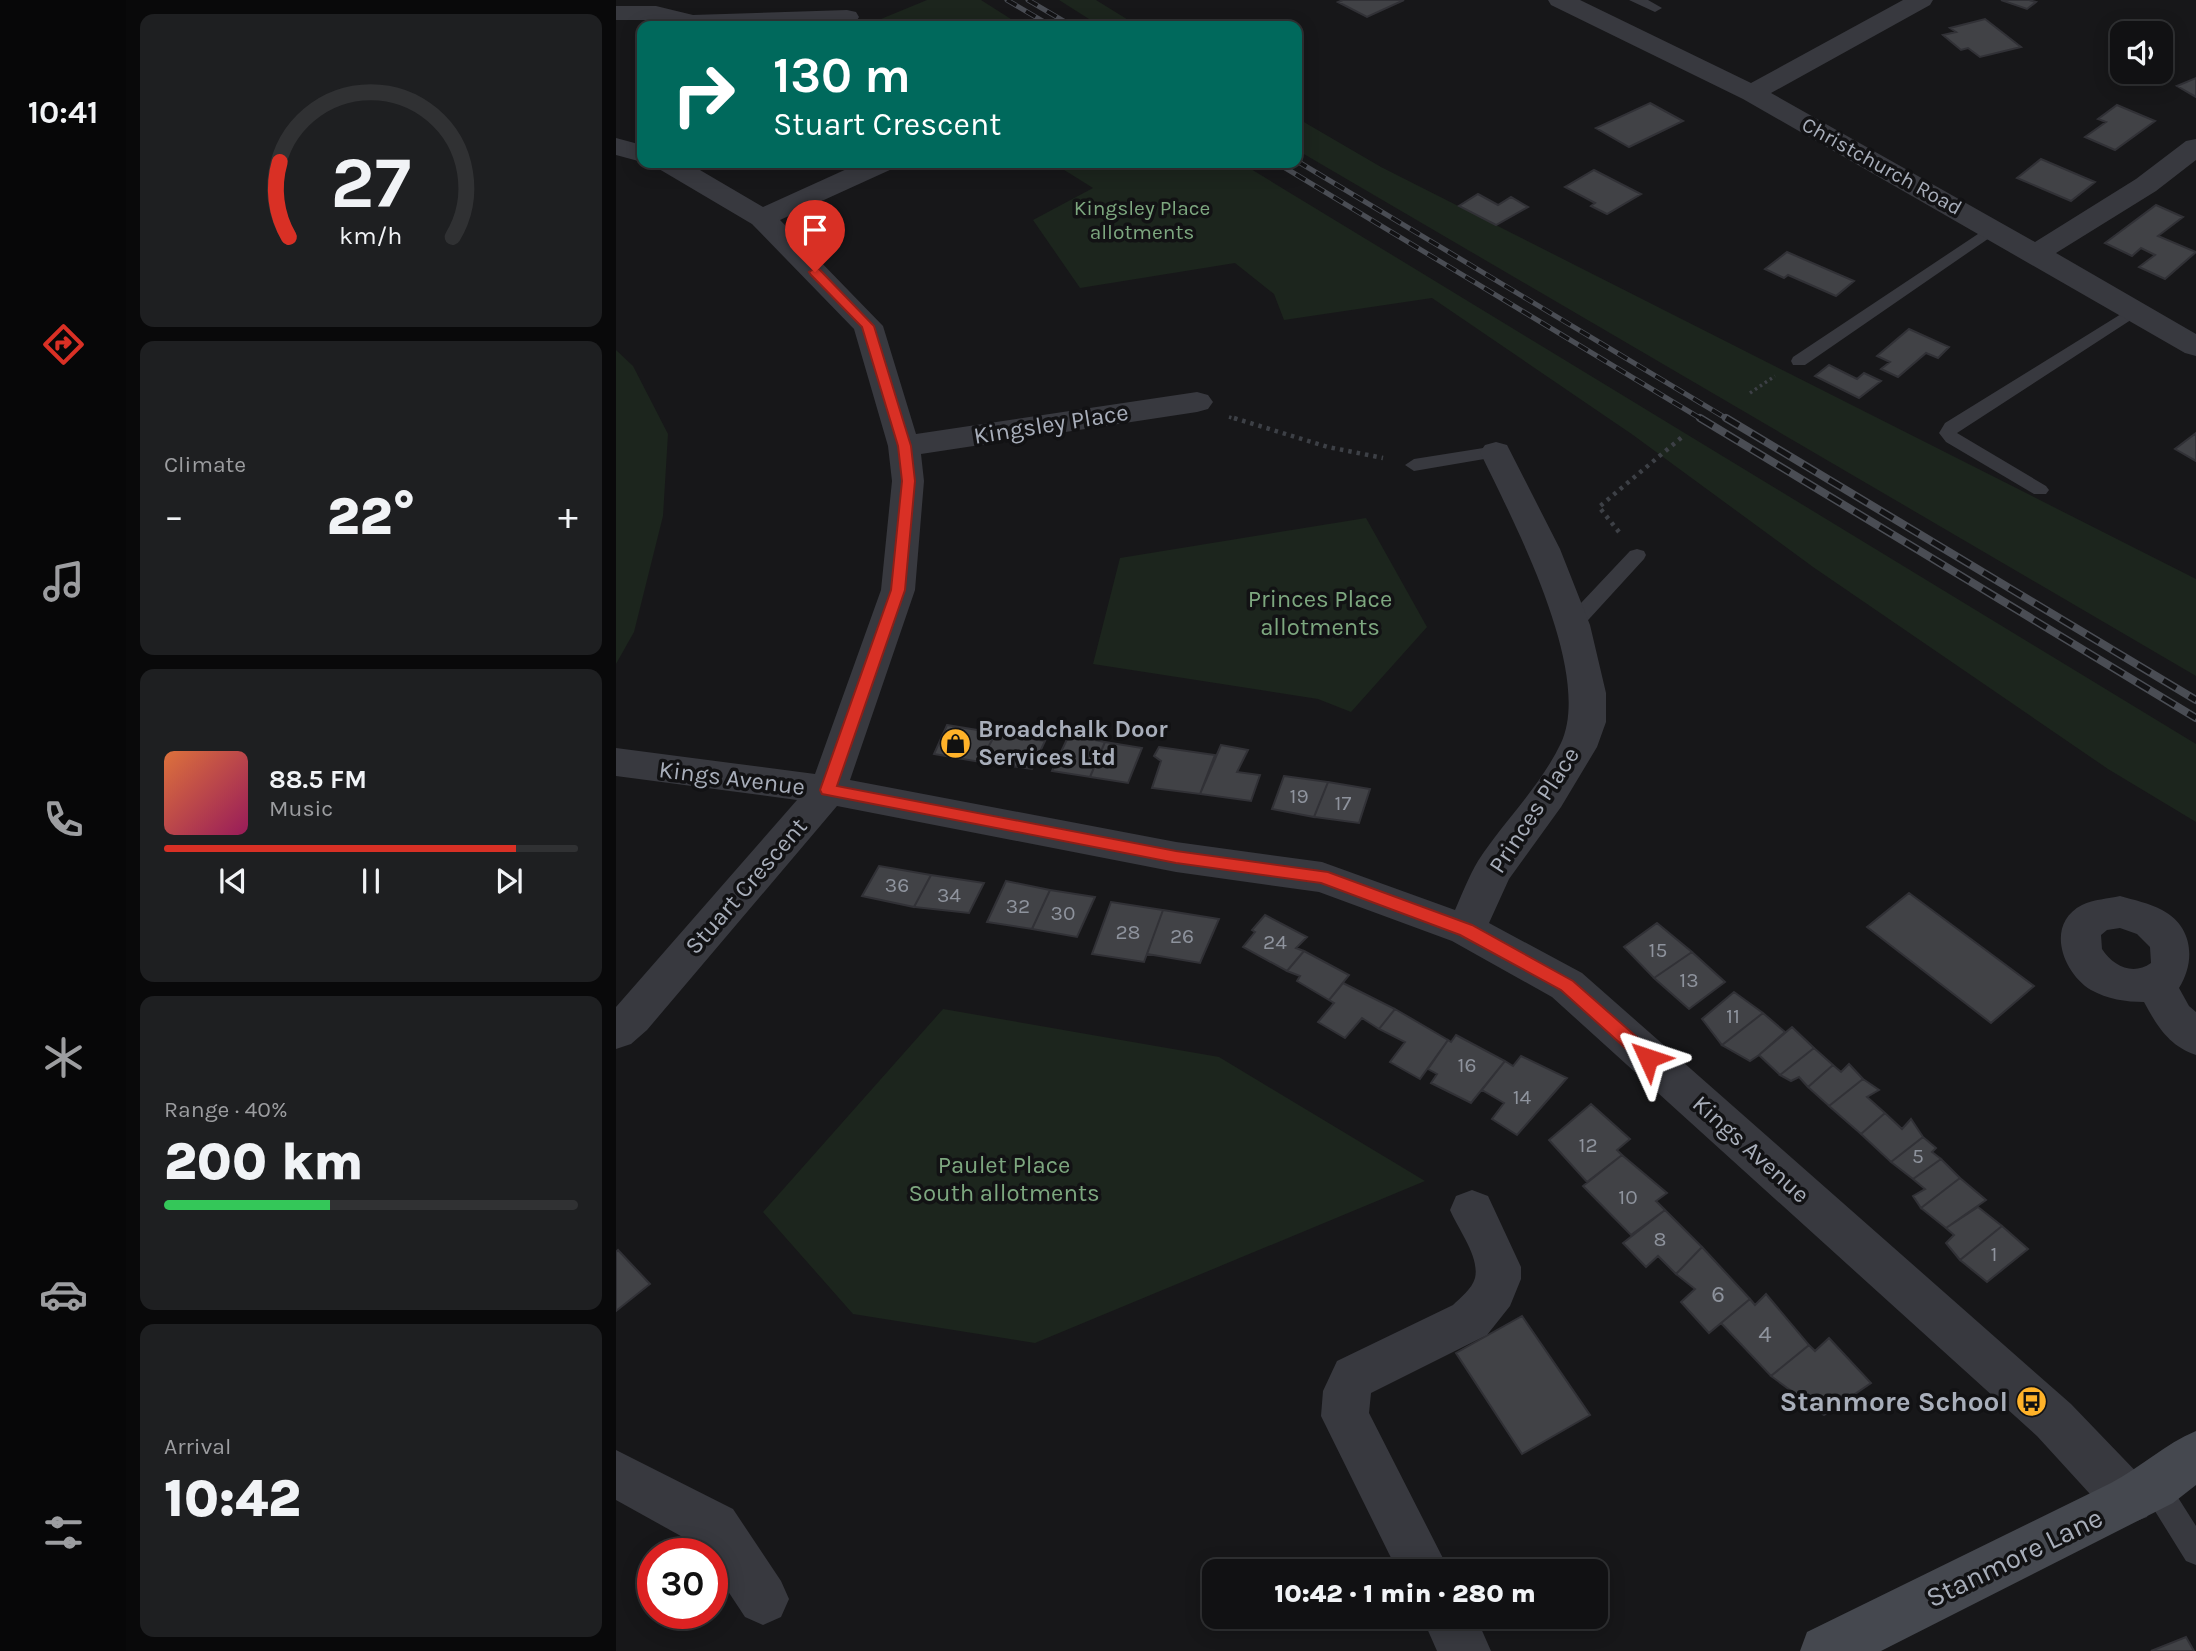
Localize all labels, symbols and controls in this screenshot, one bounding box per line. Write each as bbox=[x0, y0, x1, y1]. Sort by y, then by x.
map controls bbox=[2110, 21, 2173, 84]
button: sound bbox=[2110, 21, 2173, 84]
text: 130 m bbox=[773, 47, 911, 104]
icon: right bbox=[658, 49, 749, 140]
text: 10:41 bbox=[28, 94, 98, 131]
text: Stuart Crescent bbox=[773, 106, 1001, 143]
street label: Christchurch Road bbox=[1798, 112, 1966, 220]
text: 27 bbox=[331, 140, 411, 225]
park label: Kingsley Place allotments bbox=[1074, 196, 1210, 244]
pin bbox=[785, 200, 845, 272]
icon: arrive bbox=[796, 211, 834, 249]
text: km/h bbox=[339, 221, 403, 250]
icon: directions bbox=[39, 320, 88, 369]
street label: Kingsley Place bbox=[972, 398, 1130, 450]
text: Climate bbox=[164, 451, 246, 478]
text: 22° bbox=[327, 486, 415, 547]
text: − bbox=[164, 494, 184, 539]
text: + bbox=[558, 494, 578, 539]
icon: music bbox=[39, 557, 88, 606]
park label: Princes Place allotments bbox=[1248, 585, 1392, 641]
place label: Broadchalk Door Services Ltd bbox=[978, 715, 1168, 771]
shop icon: Broadchalk Door Services Ltd bbox=[938, 726, 972, 760]
street label: Princes Place bbox=[1483, 742, 1585, 878]
street label: Kings Avenue bbox=[657, 755, 807, 801]
text: 88.5 FM bbox=[269, 764, 367, 795]
house number: 19 bbox=[1289, 784, 1309, 808]
house number: 17 bbox=[1335, 791, 1352, 815]
icon: phone bbox=[39, 795, 88, 844]
text: Music bbox=[269, 795, 333, 822]
street label: Stuart Crescent bbox=[679, 812, 813, 960]
icon: previous bbox=[214, 862, 252, 900]
icon: pause bbox=[352, 862, 390, 900]
icon: next bbox=[490, 862, 528, 900]
house number: 36 bbox=[885, 873, 909, 897]
house number: 34 bbox=[937, 883, 961, 907]
house number: 32 bbox=[1006, 894, 1030, 918]
house number: 30 bbox=[1051, 901, 1075, 925]
house number: 28 bbox=[1115, 920, 1141, 944]
house number: 26 bbox=[1170, 924, 1194, 948]
house number: 24 bbox=[1263, 930, 1287, 954]
house number: 15 bbox=[1649, 938, 1667, 962]
house number: 13 bbox=[1679, 968, 1699, 992]
house number: 11 bbox=[1726, 1004, 1740, 1028]
position arrow bbox=[1611, 1021, 1685, 1095]
icon: climate bbox=[39, 1033, 88, 1082]
house number: 16 bbox=[1458, 1053, 1476, 1077]
house number: 14 bbox=[1513, 1085, 1532, 1109]
street label: Kings Avenue bbox=[1687, 1089, 1815, 1209]
text: Range · 40% bbox=[164, 1096, 288, 1123]
text: 200 km bbox=[164, 1131, 363, 1192]
house number: 12 bbox=[1578, 1133, 1598, 1157]
house number: 5 bbox=[1912, 1144, 1924, 1168]
park label: Paulet Place South allotments bbox=[908, 1151, 1100, 1207]
house number: 10 bbox=[1618, 1185, 1638, 1209]
house number: 8 bbox=[1654, 1227, 1666, 1251]
house number: 1 bbox=[1991, 1242, 1997, 1266]
icon: car bbox=[39, 1270, 88, 1319]
house number: 6 bbox=[1711, 1280, 1725, 1308]
house number: 4 bbox=[1758, 1320, 1772, 1348]
bus stop icon: Stanmore School bbox=[2014, 1384, 2048, 1418]
place label: Stanmore School bbox=[1780, 1385, 2008, 1418]
text: Arrival bbox=[164, 1433, 231, 1460]
text: 10:42 bbox=[164, 1468, 301, 1529]
street label: Stanmore Lane bbox=[1921, 1500, 2108, 1614]
icon: filters bbox=[39, 1508, 88, 1557]
speed limit sign: 30 bbox=[637, 1538, 728, 1629]
text: 10:42 · 1 min · 280 m bbox=[1274, 1578, 1536, 1609]

